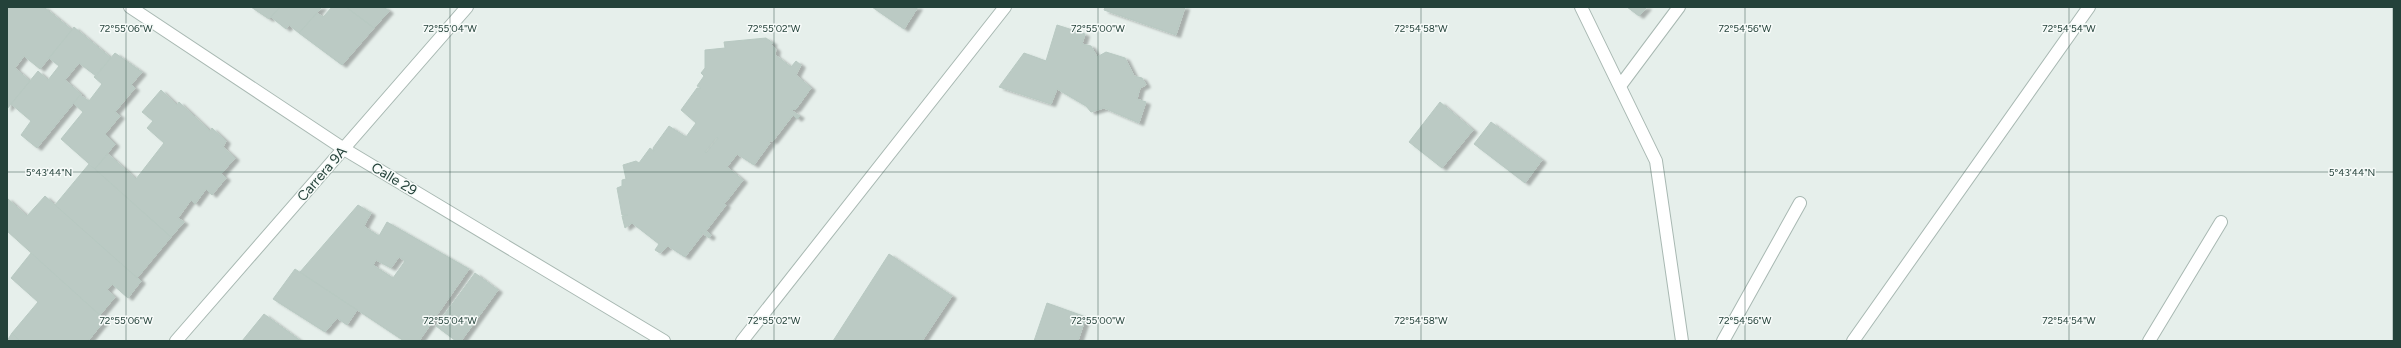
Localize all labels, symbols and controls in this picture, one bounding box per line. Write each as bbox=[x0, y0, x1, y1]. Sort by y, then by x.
text: 72°55'06"W bbox=[99, 22, 153, 35]
text: 72°55'04"W bbox=[423, 22, 477, 35]
text: 72°55'02"W bbox=[748, 22, 801, 35]
text: 72°55'00"W bbox=[1071, 22, 1125, 35]
text: 72°54'58"W bbox=[1394, 22, 1448, 35]
text: 72°54'56"W bbox=[1719, 22, 1772, 35]
text: 72°54'54"W bbox=[2042, 22, 2096, 35]
street label: Carrera 9A bbox=[294, 143, 351, 205]
street label: Calle 29 bbox=[368, 159, 420, 199]
text: 5°43'44"N bbox=[26, 166, 72, 179]
text: 5°43'44"N bbox=[2329, 166, 2375, 179]
text: 72°55'06"W bbox=[99, 314, 153, 327]
text: 72°55'04"W bbox=[423, 314, 477, 327]
text: 72°55'02"W bbox=[748, 314, 801, 327]
text: 72°55'00"W bbox=[1071, 314, 1125, 327]
text: 72°54'58"W bbox=[1394, 314, 1448, 327]
text: 72°54'56"W bbox=[1719, 314, 1772, 327]
text: 72°54'54"W bbox=[2042, 314, 2096, 327]

